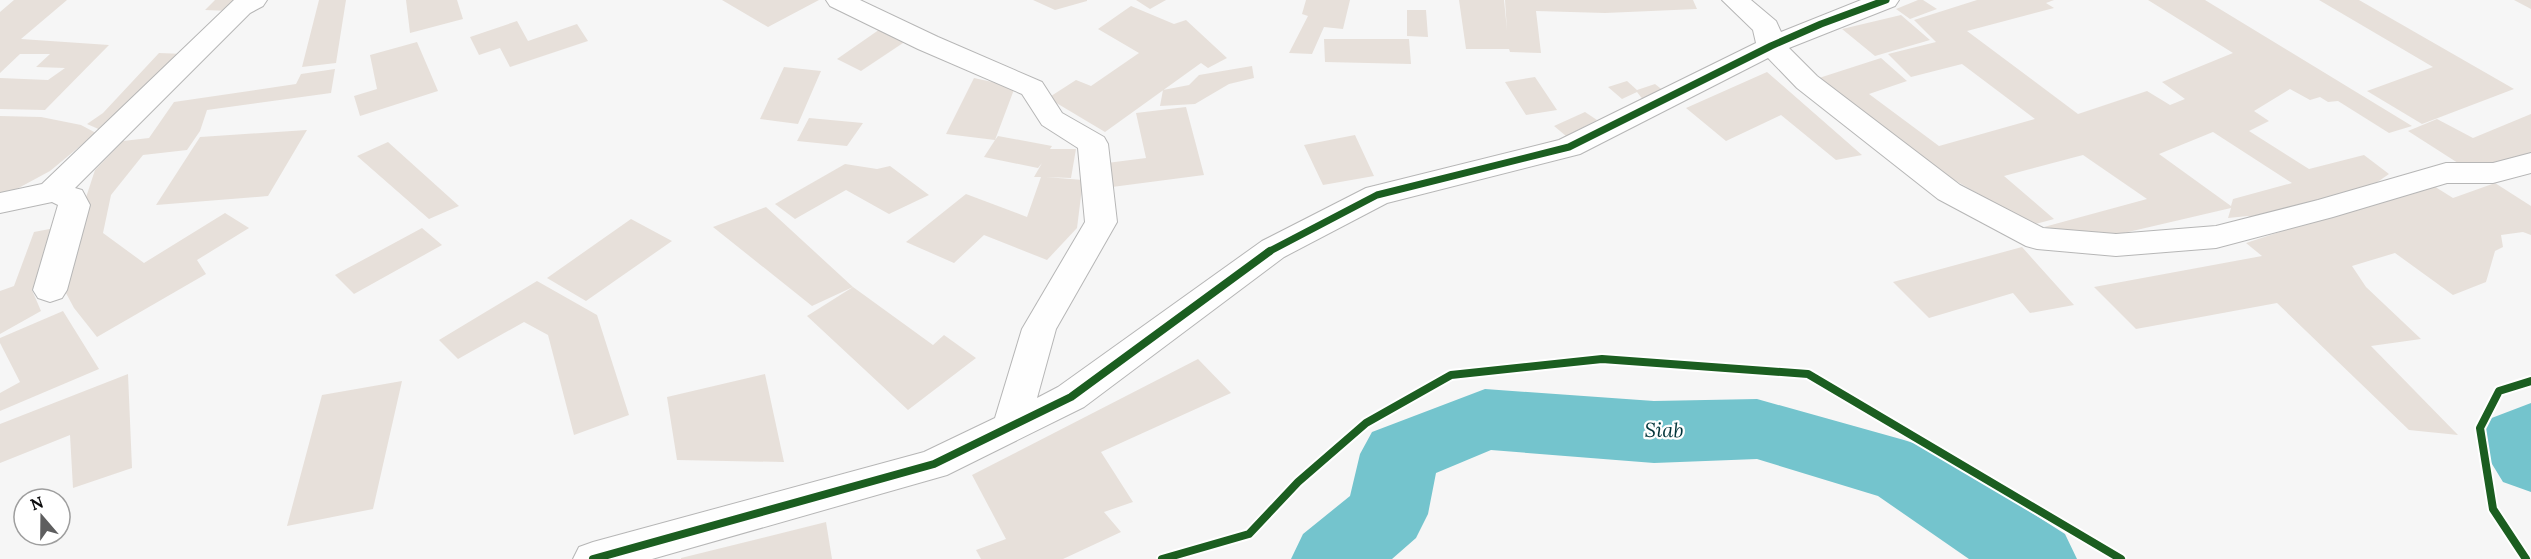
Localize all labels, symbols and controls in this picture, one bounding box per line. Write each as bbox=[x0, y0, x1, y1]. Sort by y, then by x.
water label: Siab bbox=[1644, 417, 1684, 442]
north arrow bbox=[12, 487, 72, 547]
text: N bbox=[28, 491, 46, 514]

